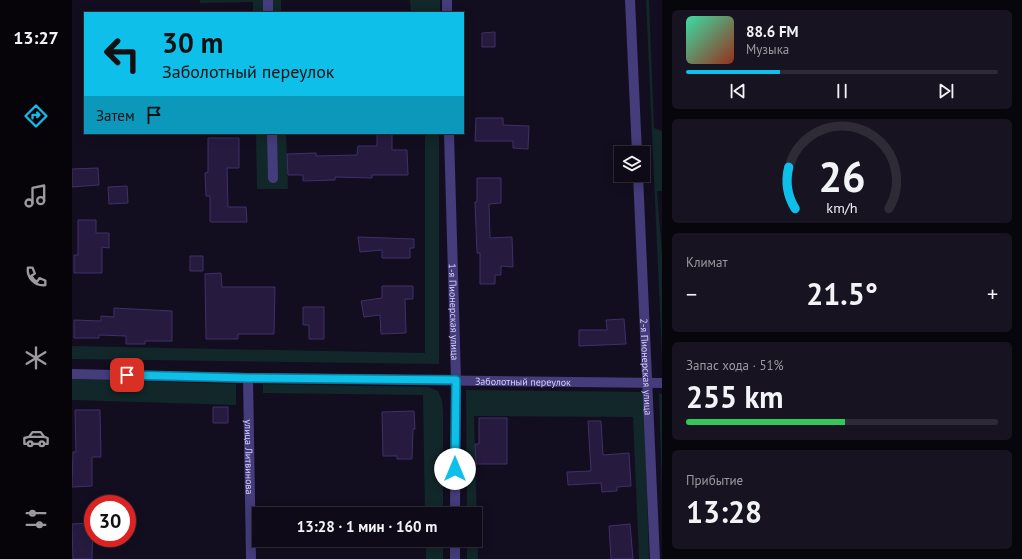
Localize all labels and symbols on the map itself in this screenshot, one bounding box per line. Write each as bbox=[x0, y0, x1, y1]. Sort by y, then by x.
street label: 1-я Пионерская улица bbox=[446, 263, 461, 361]
street label: 2-я Пионерская улица bbox=[637, 318, 655, 416]
pin bbox=[110, 358, 144, 392]
street label: Заболотный переулок bbox=[475, 375, 571, 389]
street label: улица Литвинова bbox=[242, 419, 256, 495]
position arrow bbox=[434, 448, 476, 490]
speed limit sign: 30 bbox=[84, 495, 136, 547]

